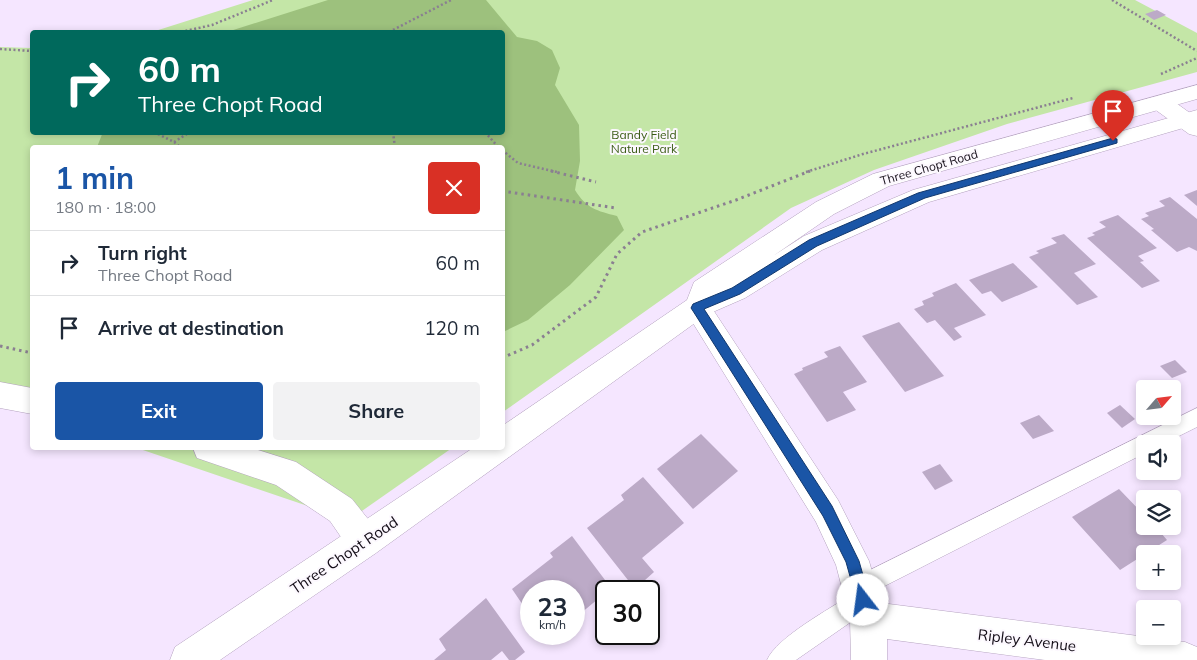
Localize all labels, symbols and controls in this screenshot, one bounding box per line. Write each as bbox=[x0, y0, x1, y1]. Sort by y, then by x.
text: 60 m bbox=[138, 47, 221, 91]
icon: right bbox=[55, 50, 120, 115]
text: Three Chopt Road bbox=[138, 90, 323, 118]
pin bbox=[1092, 90, 1134, 141]
icon: arrive bbox=[1099, 97, 1127, 125]
park label: Bandy Field Nature Park bbox=[611, 127, 678, 156]
street label: Three Chopt Road bbox=[879, 146, 979, 188]
text: 1 min bbox=[55, 159, 134, 197]
button: close bbox=[428, 162, 480, 214]
text: 180 m · 18:00 bbox=[55, 197, 156, 217]
text: Turn right bbox=[98, 241, 187, 265]
icon: right bbox=[55, 249, 83, 277]
text: 60 m bbox=[436, 251, 480, 275]
text: Three Chopt Road bbox=[98, 265, 232, 285]
icon: arrive bbox=[55, 314, 83, 342]
text: Arrive at destination bbox=[98, 316, 284, 340]
text: 120 m bbox=[424, 316, 480, 340]
north arrow bbox=[1136, 380, 1181, 425]
map controls bbox=[1136, 380, 1181, 645]
button: Exit bbox=[55, 382, 263, 440]
button: Share bbox=[273, 382, 480, 440]
button: sound bbox=[1136, 435, 1181, 480]
button: layers bbox=[1136, 490, 1181, 535]
street label: Three Chopt Road bbox=[286, 512, 402, 598]
button: + bbox=[1136, 545, 1181, 590]
position arrow bbox=[836, 573, 888, 625]
speed limit sign: 30 bbox=[595, 580, 660, 645]
text: 23 bbox=[537, 591, 568, 622]
button: − bbox=[1136, 600, 1181, 645]
text: km/h bbox=[539, 617, 566, 632]
street label: Ripley Avenue bbox=[977, 625, 1077, 655]

